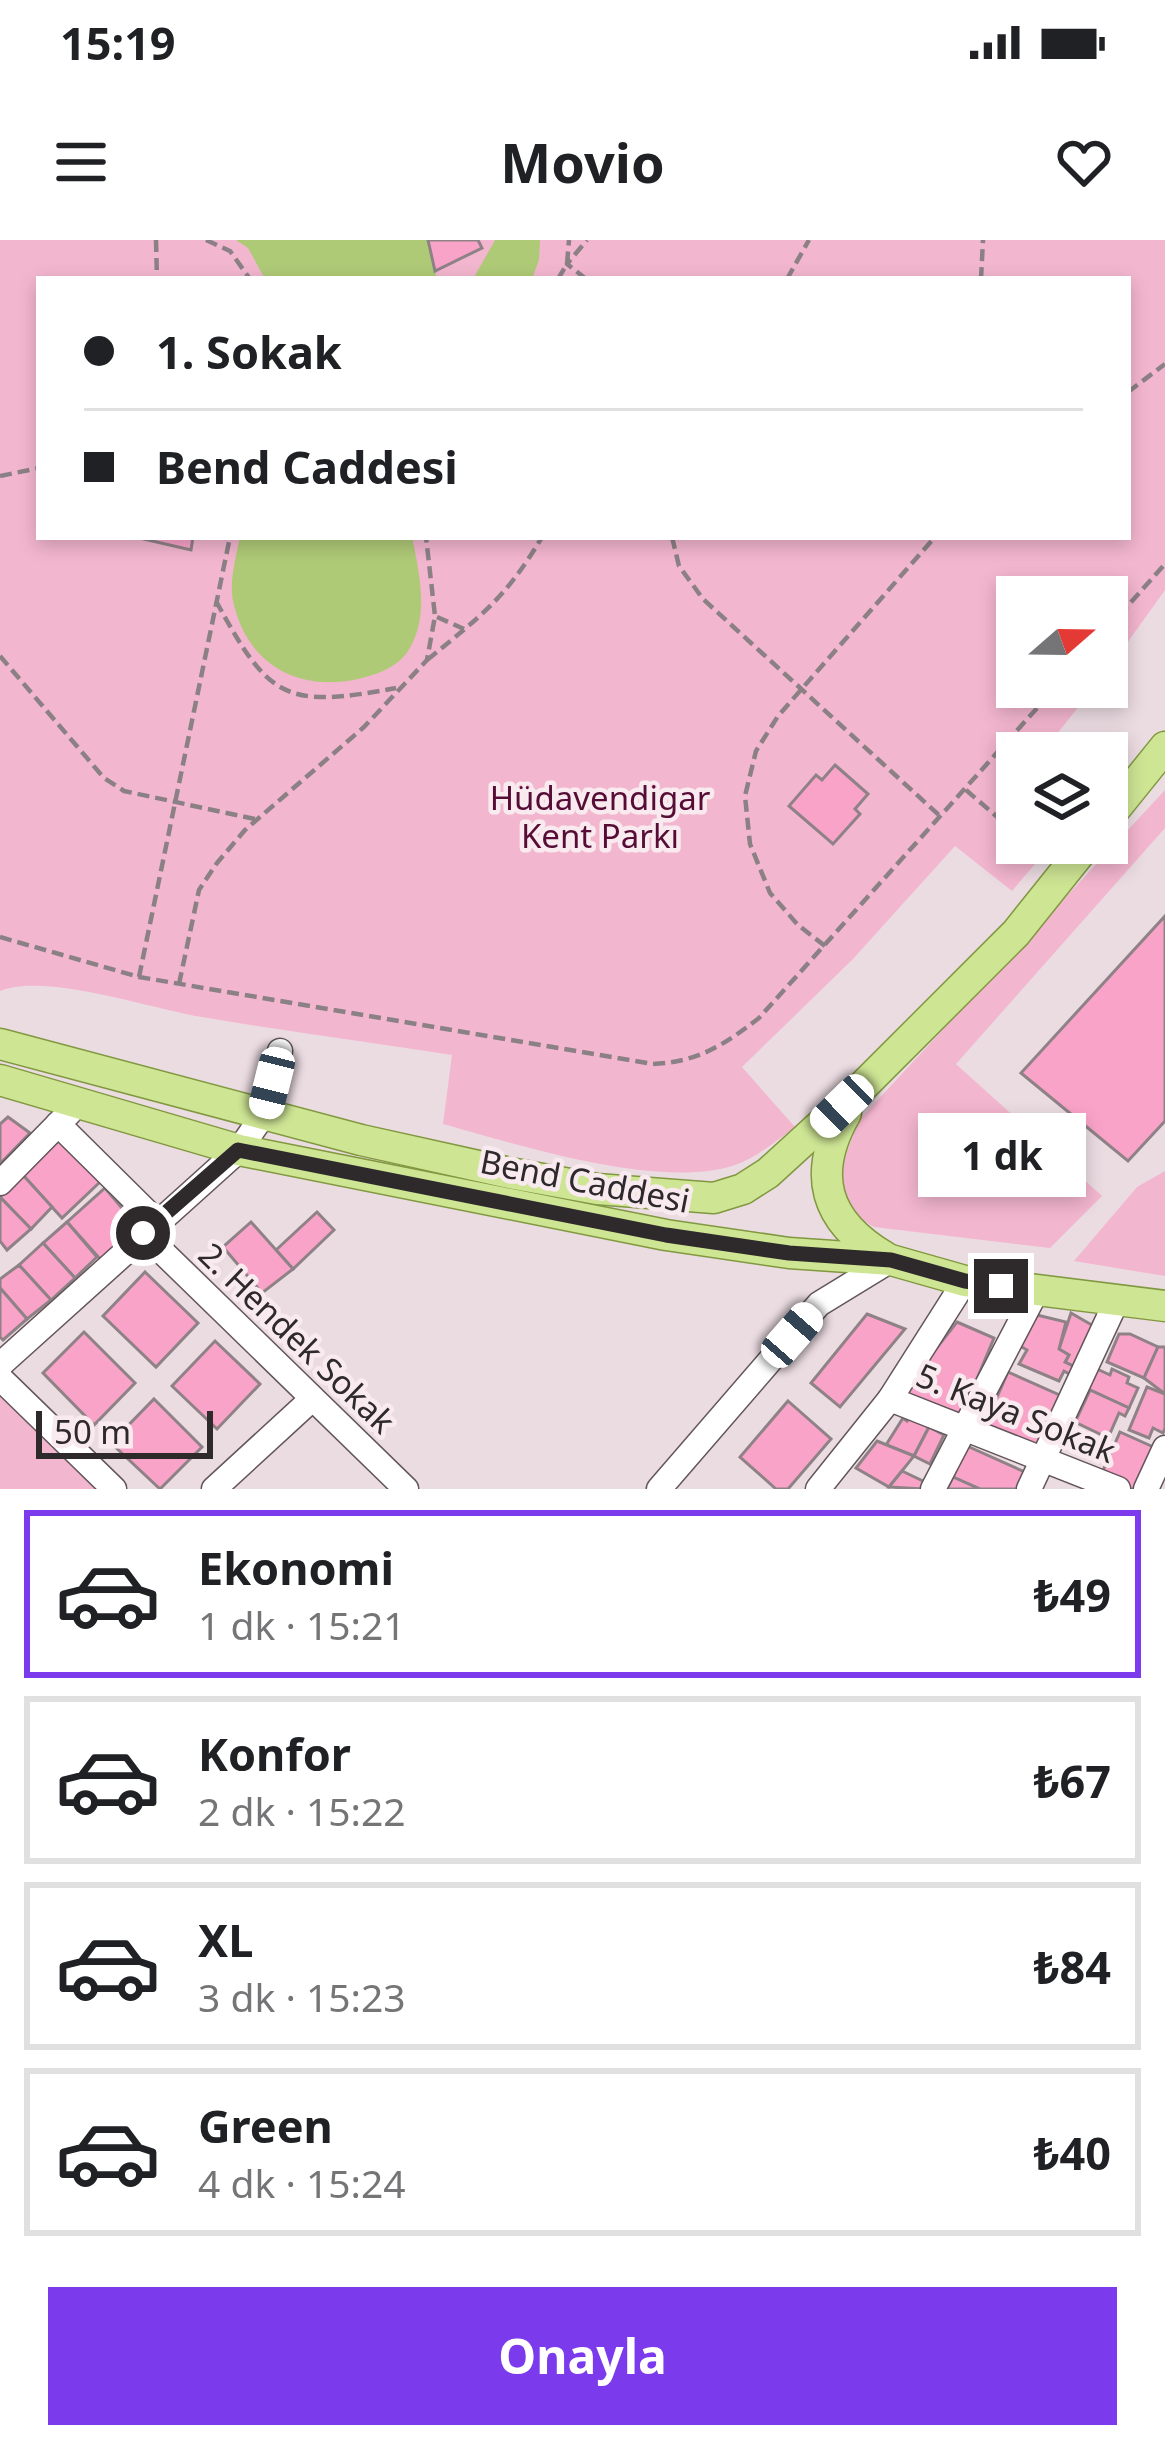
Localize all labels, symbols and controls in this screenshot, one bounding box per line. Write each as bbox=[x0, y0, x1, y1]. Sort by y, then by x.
text: 15:19 bbox=[60, 12, 176, 73]
text: Movio bbox=[500, 125, 665, 199]
icon: menu bbox=[48, 129, 114, 195]
icon: heart bbox=[1051, 129, 1117, 195]
text: 1. Sokak bbox=[156, 321, 342, 382]
text: Bend Caddesi bbox=[156, 436, 458, 497]
north arrow bbox=[996, 576, 1128, 708]
map controls bbox=[996, 576, 1128, 864]
button: layers bbox=[996, 732, 1128, 864]
park label: Hüdavendigar Kent Parkı bbox=[490, 775, 711, 858]
car bbox=[246, 1044, 298, 1122]
car bbox=[804, 1068, 880, 1144]
callout: 1 dk bbox=[917, 1112, 1085, 1196]
text: 1 dk bbox=[961, 1128, 1043, 1181]
street label: Bend Caddesi bbox=[477, 1138, 694, 1223]
route start bbox=[116, 1206, 170, 1260]
street label: 2. Hendek Sokak bbox=[189, 1232, 406, 1443]
route end bbox=[974, 1259, 1028, 1313]
car bbox=[755, 1296, 829, 1374]
street label: 5. Kaya Sokak bbox=[910, 1352, 1123, 1473]
scale bar bbox=[36, 1405, 213, 1458]
text: 50 m bbox=[54, 1409, 131, 1454]
text: Ekonomi bbox=[198, 1537, 394, 1598]
icon: car bbox=[54, 1540, 162, 1648]
text: ₺49 bbox=[1034, 1564, 1111, 1625]
text: 1 dk · 15:21 bbox=[198, 1598, 406, 1651]
text: Konfor bbox=[198, 1723, 351, 1784]
icon: car bbox=[54, 1726, 162, 1834]
text: ₺67 bbox=[1034, 1750, 1111, 1811]
text: 2 dk · 15:22 bbox=[198, 1784, 406, 1837]
text: XL bbox=[198, 1909, 253, 1970]
icon: car bbox=[54, 1912, 162, 2020]
text: ₺84 bbox=[1034, 1936, 1111, 1997]
text: 3 dk · 15:23 bbox=[198, 1970, 406, 2023]
text: Green bbox=[198, 2095, 333, 2156]
icon: car bbox=[54, 2098, 162, 2206]
text: ₺40 bbox=[1034, 2122, 1111, 2183]
text: 4 dk · 15:24 bbox=[198, 2156, 406, 2209]
button: Onayla bbox=[48, 2287, 1117, 2425]

